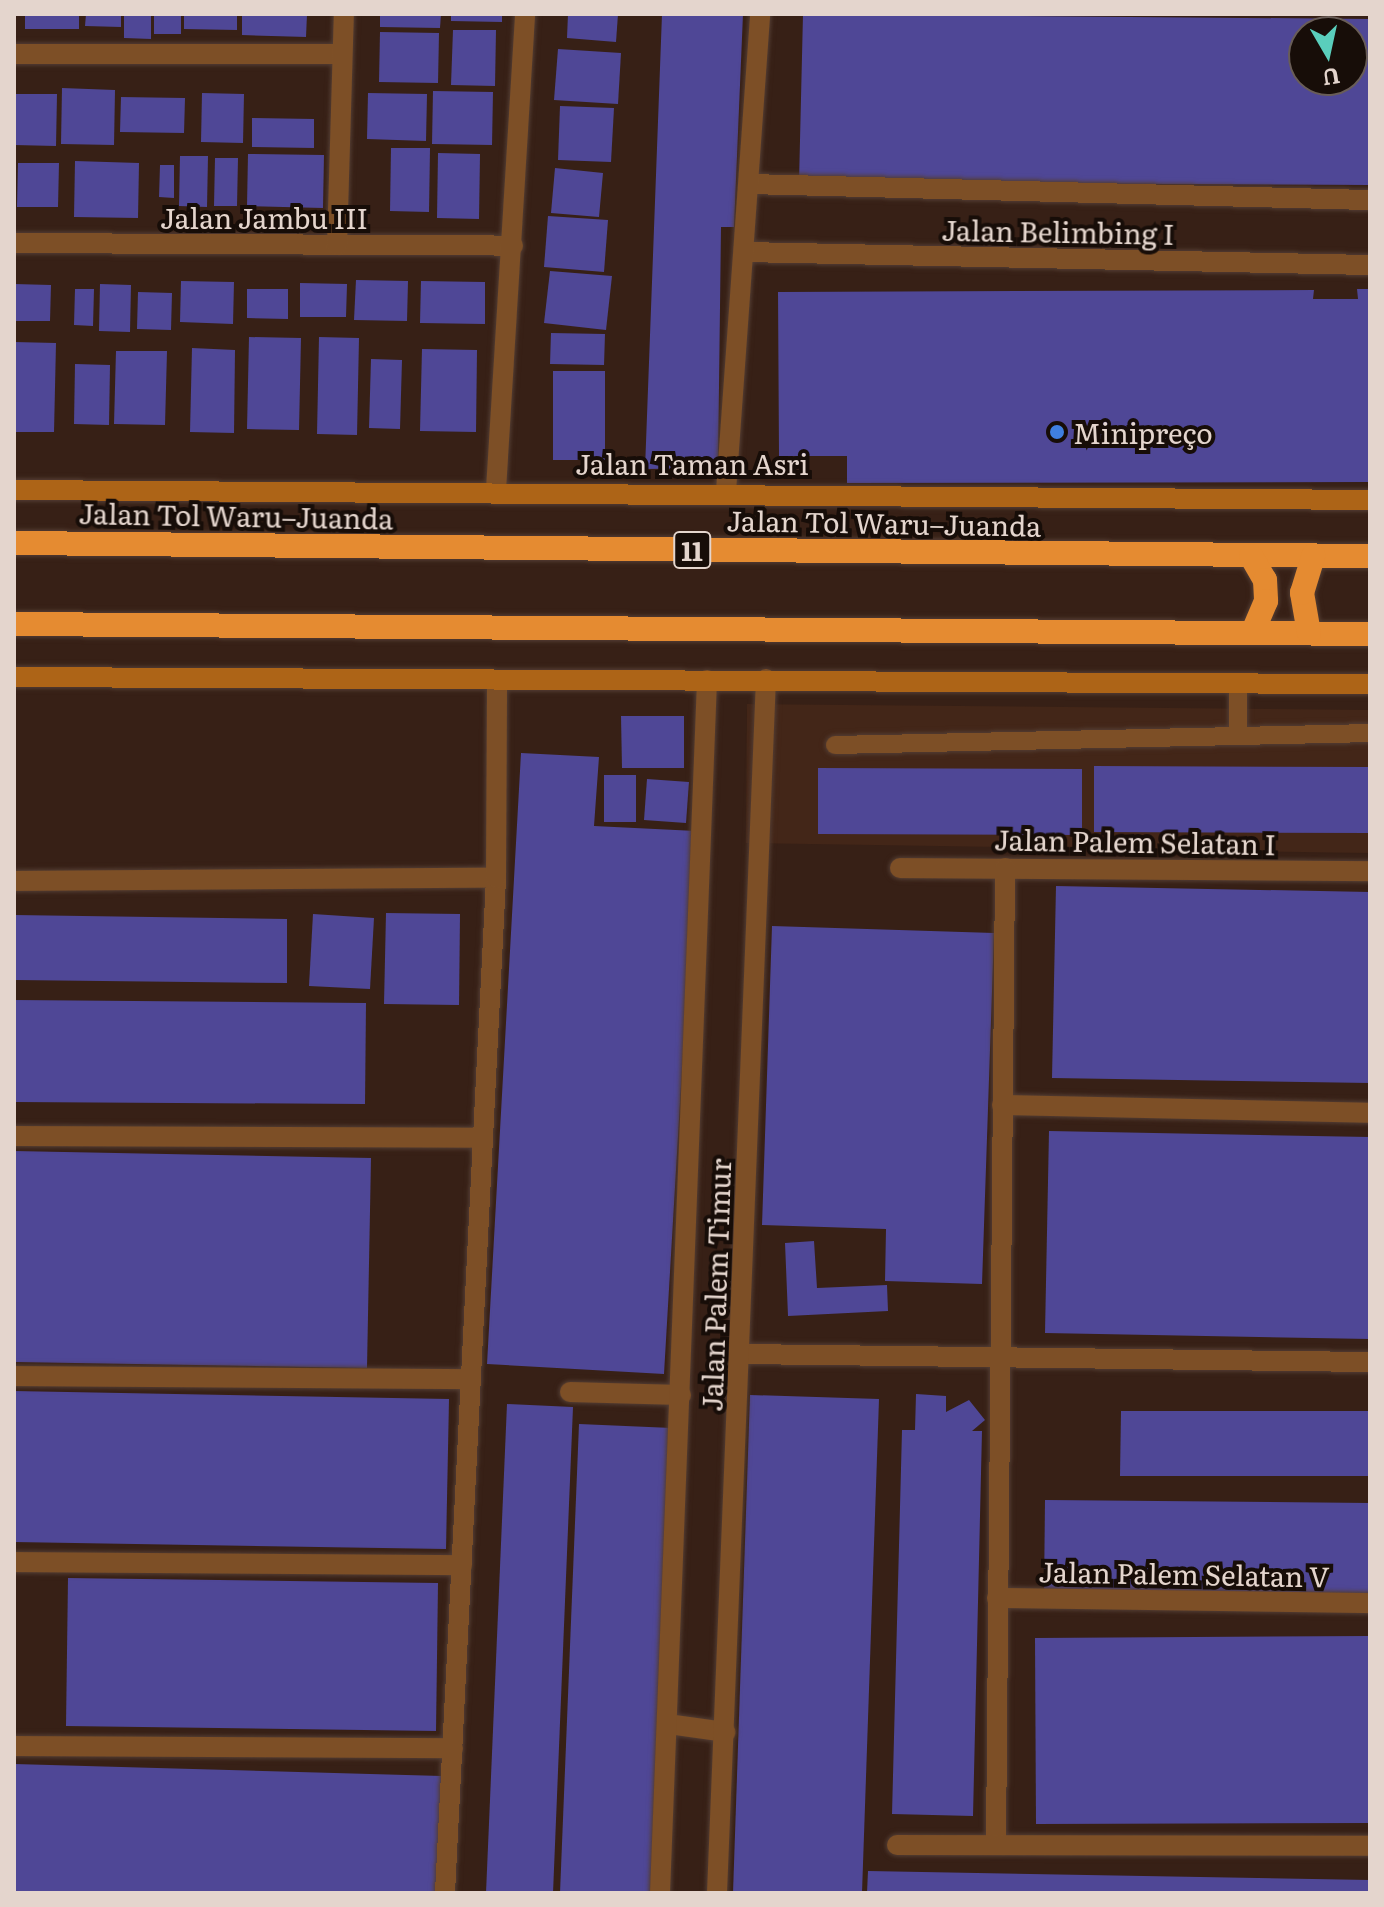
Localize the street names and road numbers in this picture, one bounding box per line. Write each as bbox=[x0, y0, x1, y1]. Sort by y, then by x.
street label: Jalan Jambu III bbox=[160, 200, 368, 234]
street label: Jalan Belimbing I bbox=[941, 212, 1175, 250]
street label: Jalan Taman Asri bbox=[575, 446, 809, 480]
street label: Jalan Tol Waru–Juanda bbox=[78, 495, 394, 535]
street label: Jalan Tol Waru–Juanda bbox=[726, 502, 1042, 542]
road number: 11 bbox=[672, 528, 712, 572]
street label: Jalan Palem Selatan I bbox=[994, 822, 1276, 860]
street label: Jalan Palem Timur bbox=[694, 1158, 736, 1412]
street label: Jalan Palem Selatan V bbox=[1038, 1554, 1330, 1592]

